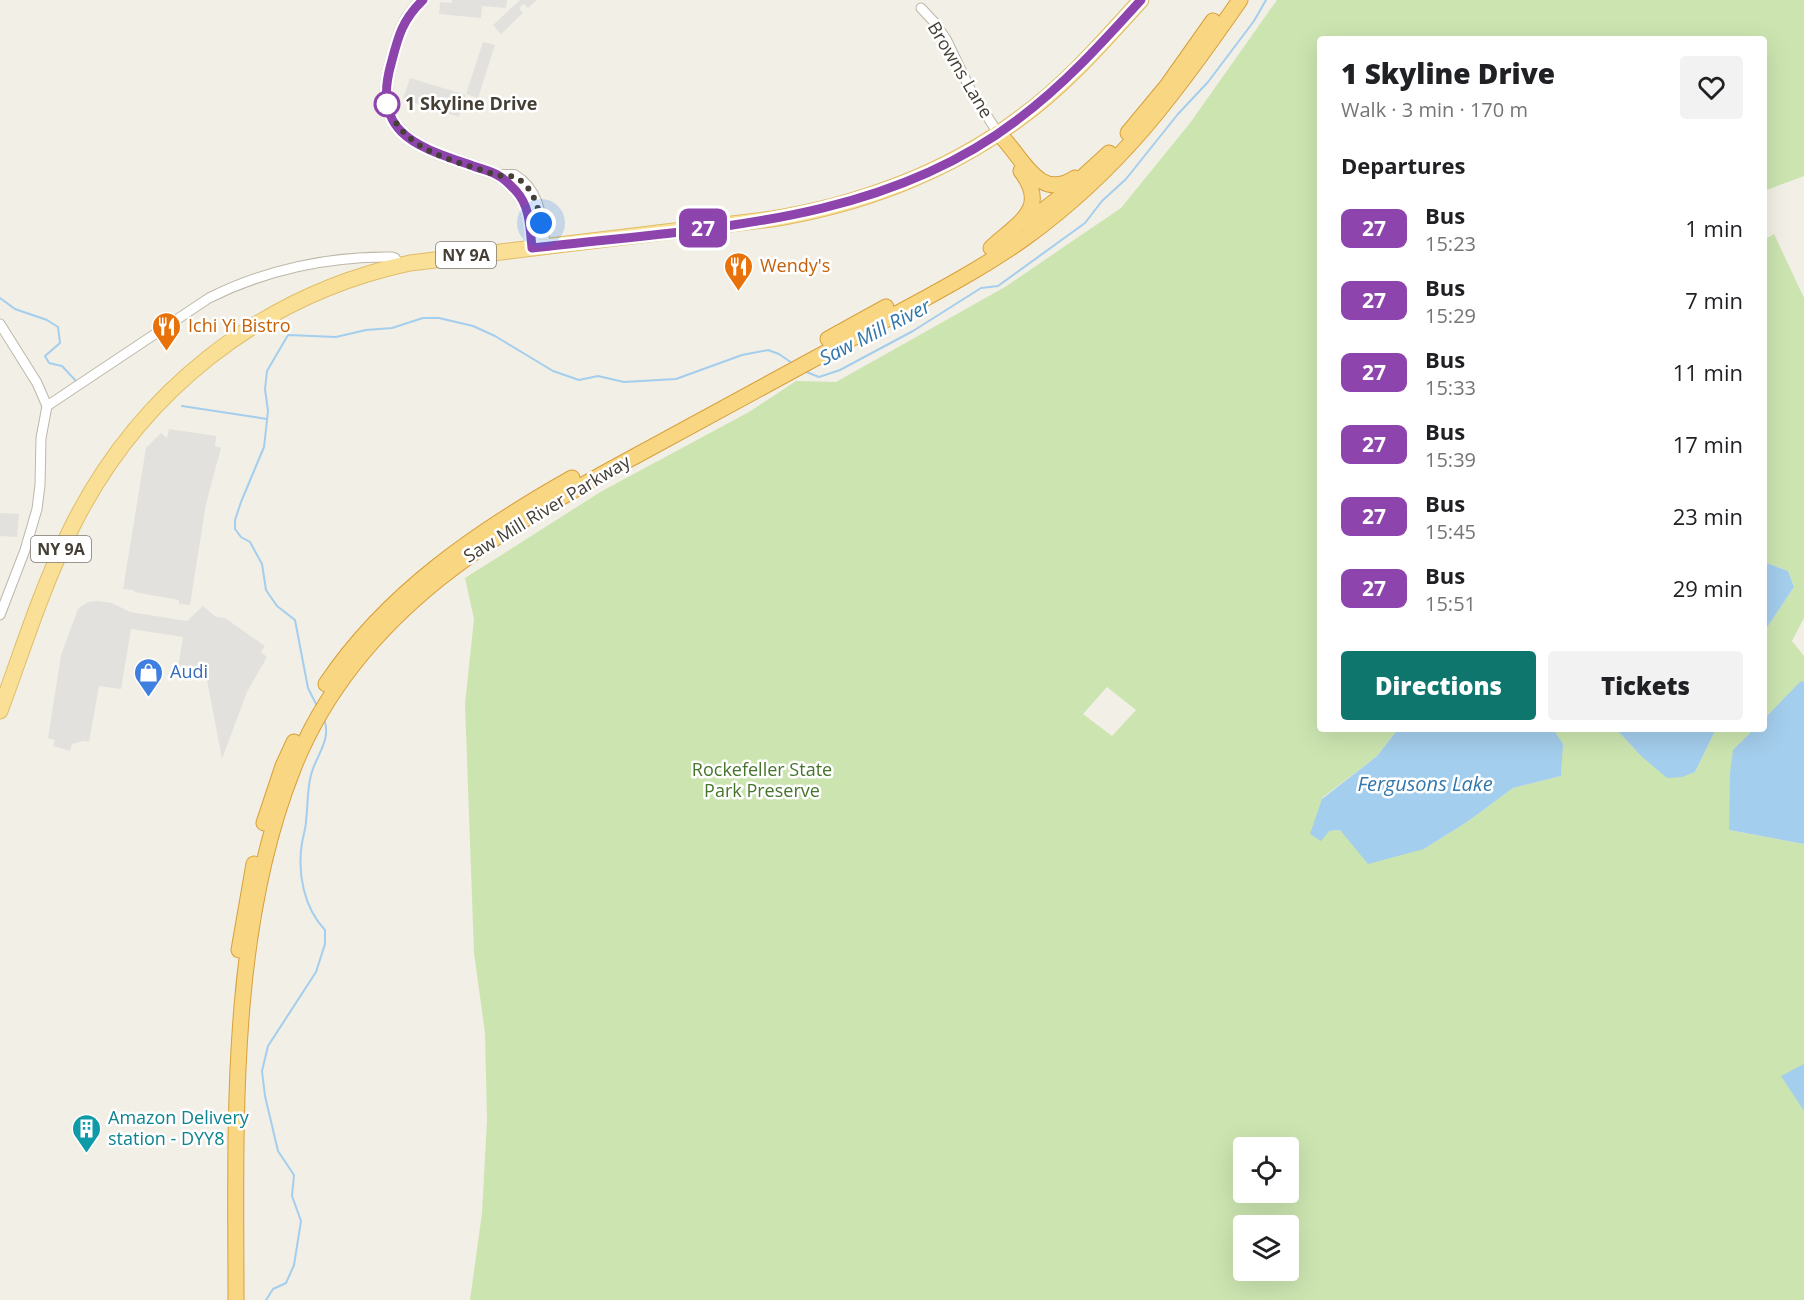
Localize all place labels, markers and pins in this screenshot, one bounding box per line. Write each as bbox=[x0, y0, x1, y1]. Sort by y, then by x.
marker: 1 Skyline Drive bbox=[374, 91, 400, 117]
place label: 1 Skyline Drive bbox=[405, 91, 537, 115]
restaurant icon: Wendy's bbox=[723, 250, 755, 292]
place label: Wendy's bbox=[760, 253, 830, 277]
restaurant icon: Ichi Yi Bistro bbox=[151, 310, 183, 352]
place label: Ichi Yi Bistro bbox=[188, 313, 291, 337]
shop icon: Audi bbox=[133, 656, 165, 698]
place label: Audi bbox=[170, 659, 208, 683]
place label: Amazon Delivery station - DYY8 bbox=[108, 1105, 250, 1150]
building icon: Amazon Delivery station - DYY8 bbox=[71, 1112, 103, 1154]

